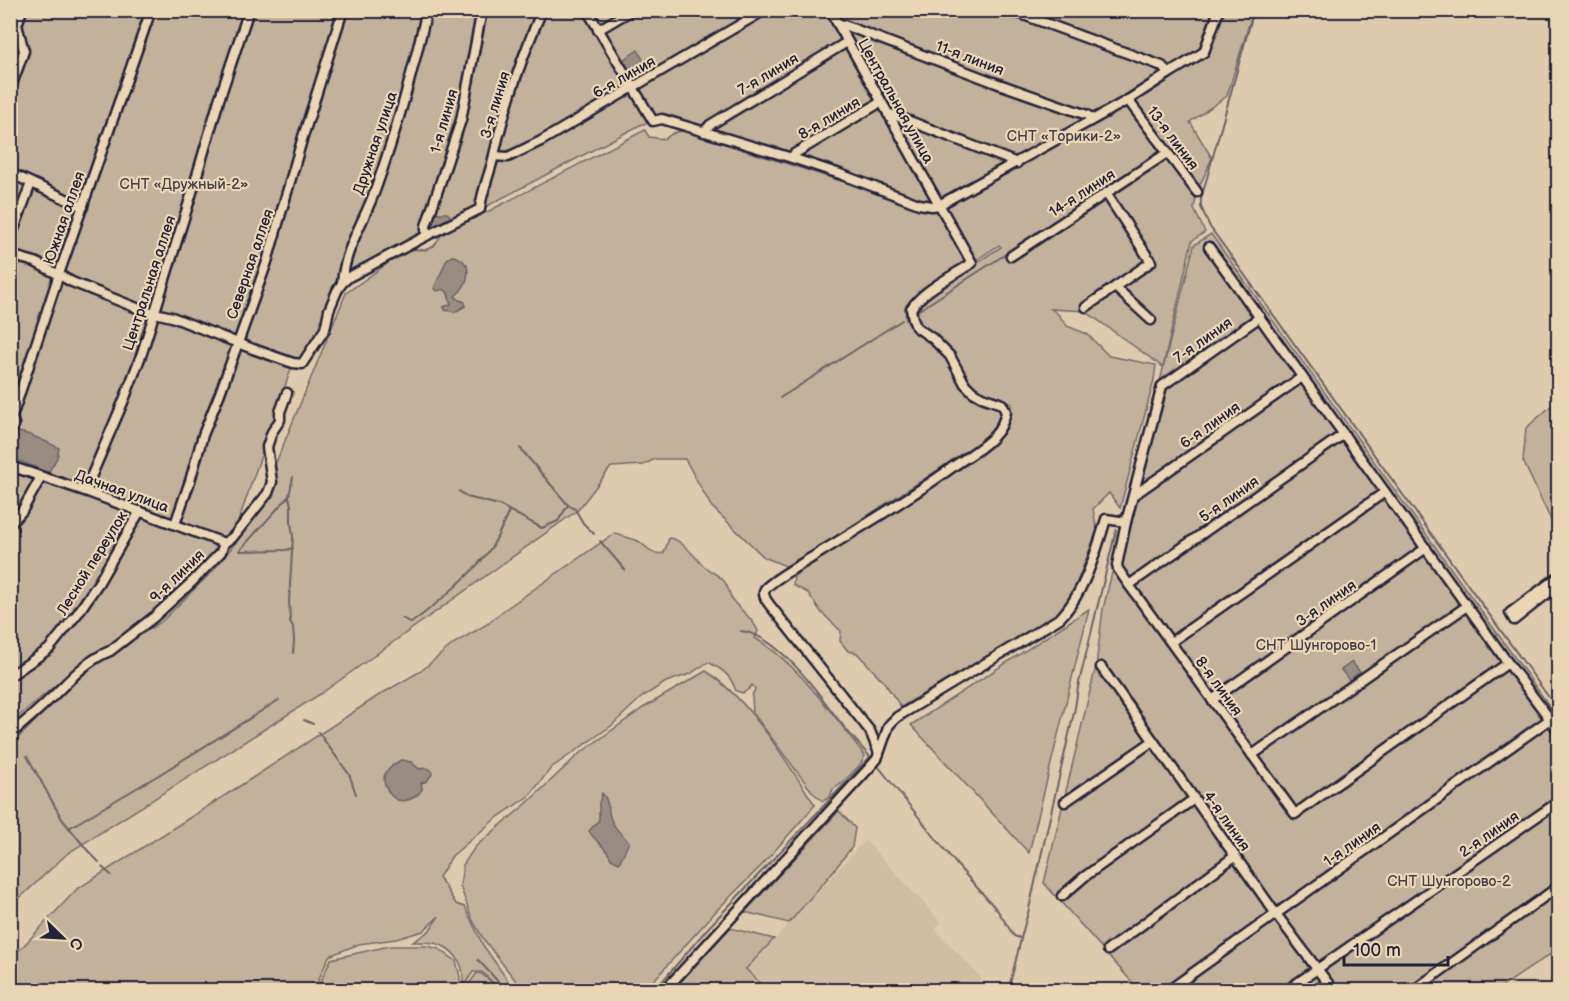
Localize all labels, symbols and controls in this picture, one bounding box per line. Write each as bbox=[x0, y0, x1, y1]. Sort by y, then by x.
street label: Центральная улица bbox=[853, 35, 938, 167]
street label: 11-я линия bbox=[933, 37, 1007, 80]
street label: 7-я линия bbox=[735, 49, 802, 100]
street label: 6-я линия bbox=[590, 52, 659, 103]
street label: 3-я линия bbox=[476, 69, 515, 141]
street label: 1-я линия bbox=[426, 87, 463, 155]
street label: Дружная улица bbox=[349, 89, 402, 197]
street label: 8-я линия bbox=[795, 93, 864, 144]
street label: 13-я линия bbox=[1142, 103, 1203, 174]
park label: СНТ «Торики-2» bbox=[1007, 127, 1121, 146]
street label: 14-я линия bbox=[1046, 165, 1119, 222]
street label: Южная аллея bbox=[40, 169, 89, 267]
park label: СНТ «Дружный-2» bbox=[120, 175, 248, 194]
street label: Северная аллея bbox=[223, 206, 278, 322]
street label: Центральная аллея bbox=[119, 213, 180, 353]
street label: 7-я линия bbox=[1170, 313, 1236, 367]
street label: 6-я линия bbox=[1177, 398, 1244, 453]
street label: Дачная улица bbox=[72, 466, 171, 517]
street label: 5-я линия bbox=[1196, 472, 1263, 527]
street label: Лесной переулок bbox=[52, 508, 132, 620]
street label: 9-я линия bbox=[146, 546, 209, 607]
street label: 3-я линия bbox=[1293, 576, 1360, 631]
park label: СНТ Шунгорово-1 bbox=[1256, 636, 1376, 655]
street label: 8-я линия bbox=[1191, 653, 1246, 720]
street label: 4-я линия bbox=[1199, 788, 1254, 855]
street label: 2-я линия bbox=[1456, 807, 1523, 862]
street label: 1-я линия bbox=[1320, 818, 1385, 871]
park label: СНТ Шунгорово-2 bbox=[1387, 872, 1511, 891]
north arrow bbox=[33, 908, 93, 968]
scale bar bbox=[1344, 929, 1448, 967]
text: С bbox=[64, 935, 86, 952]
text: 100 m bbox=[1353, 940, 1401, 961]

